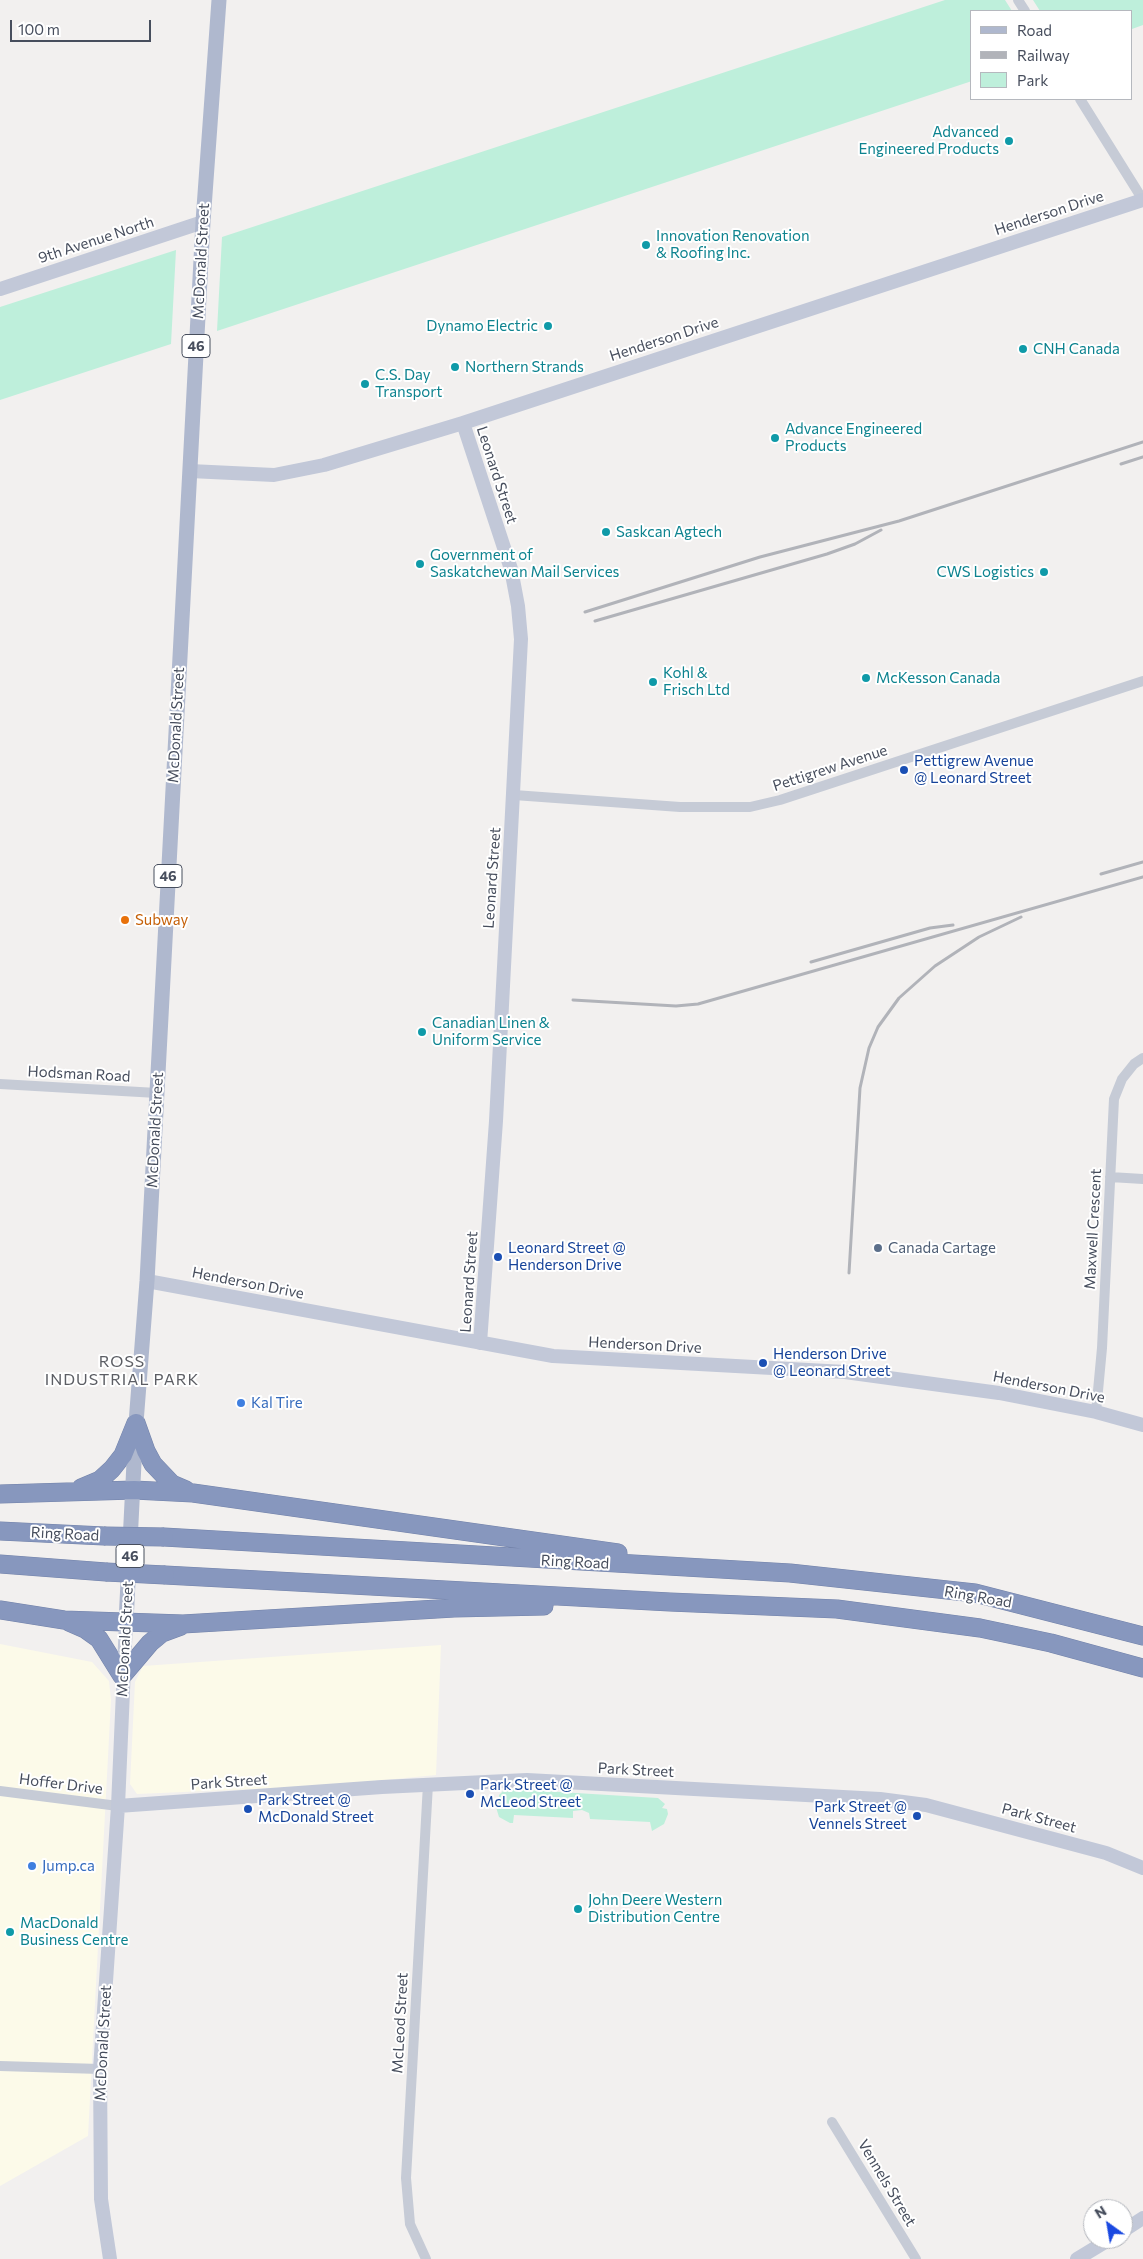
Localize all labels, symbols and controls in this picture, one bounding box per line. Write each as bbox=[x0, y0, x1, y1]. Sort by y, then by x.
scale bar bbox=[12, 10, 154, 42]
legend bbox=[970, 10, 1133, 100]
text: 100 m bbox=[18, 20, 60, 38]
text: Road bbox=[1017, 21, 1052, 39]
text: Railway bbox=[1017, 46, 1070, 64]
text: Park bbox=[1017, 71, 1048, 89]
place label: Advanced Engineered Products bbox=[858, 123, 999, 158]
marker: Advanced Engineered Products bbox=[1003, 135, 1015, 147]
street label: Henderson Drive bbox=[992, 187, 1106, 239]
street label: McDonald Street bbox=[189, 203, 213, 319]
street label: 9th Avenue North bbox=[36, 213, 156, 267]
place label: Innovation Renovation & Roofing Inc. bbox=[656, 227, 810, 262]
marker: Innovation Renovation & Roofing Inc. bbox=[640, 239, 652, 251]
street label: Henderson Drive bbox=[607, 313, 721, 365]
place label: Dynamo Electric bbox=[426, 317, 538, 335]
marker: Dynamo Electric bbox=[542, 320, 554, 332]
road number: 46 bbox=[182, 334, 210, 358]
place label: CNH Canada bbox=[1033, 340, 1120, 358]
marker: CNH Canada bbox=[1017, 343, 1029, 355]
place label: Northern Strands bbox=[465, 358, 584, 376]
marker: Northern Strands bbox=[449, 361, 461, 373]
place label: C.S. Day Transport bbox=[375, 366, 442, 401]
marker: C.S. Day Transport bbox=[359, 378, 371, 390]
place label: Advance Engineered Products bbox=[785, 420, 922, 455]
street label: Leonard Street bbox=[473, 424, 521, 526]
marker: Advance Engineered Products bbox=[769, 432, 781, 444]
place label: Saskcan Agtech bbox=[616, 523, 722, 541]
marker: Saskcan Agtech bbox=[600, 526, 612, 538]
place label: Government of Saskatchewan Mail Services bbox=[430, 546, 619, 581]
marker: Government of Saskatchewan Mail Services bbox=[414, 558, 426, 570]
place label: CWS Logistics bbox=[936, 563, 1034, 581]
marker: CWS Logistics bbox=[1038, 566, 1050, 578]
place label: Kohl & Frisch Ltd bbox=[663, 664, 730, 699]
street label: McDonald Street bbox=[164, 667, 188, 783]
place label: McKesson Canada bbox=[876, 669, 1000, 687]
marker: McKesson Canada bbox=[860, 672, 872, 684]
marker: Kohl & Frisch Ltd bbox=[647, 676, 659, 688]
street label: Pettigrew Avenue bbox=[770, 741, 890, 795]
place label: Pettigrew Avenue @ Leonard Street bbox=[914, 752, 1034, 787]
marker: Pettigrew Avenue @ Leonard Street bbox=[898, 764, 910, 776]
street label: Leonard Street bbox=[479, 827, 505, 929]
road number: 46 bbox=[154, 864, 182, 888]
place label: Subway bbox=[135, 911, 188, 929]
marker: Subway bbox=[119, 914, 131, 926]
place label: Canadian Linen & Uniform Service bbox=[432, 1014, 550, 1049]
marker: Canadian Linen & Uniform Service bbox=[416, 1026, 428, 1038]
street label: Hodsman Road bbox=[27, 1062, 131, 1086]
street label: McDonald Street bbox=[143, 1072, 167, 1188]
street label: Maxwell Crescent bbox=[1081, 1168, 1105, 1290]
street label: Leonard Street bbox=[456, 1231, 482, 1333]
place label: Leonard Street @ Henderson Drive bbox=[508, 1239, 626, 1274]
place label: Canada Cartage bbox=[888, 1239, 996, 1257]
marker: Canada Cartage bbox=[872, 1242, 884, 1254]
marker: Leonard Street @ Henderson Drive bbox=[492, 1251, 504, 1263]
street label: Henderson Drive bbox=[191, 1263, 305, 1303]
street label: Henderson Drive bbox=[588, 1333, 702, 1357]
place label: Henderson Drive @ Leonard Street bbox=[773, 1345, 891, 1380]
district label: ROSS INDUSTRIAL PARK bbox=[43, 1352, 201, 1390]
marker: Henderson Drive @ Leonard Street bbox=[757, 1357, 769, 1369]
street label: Henderson Drive bbox=[992, 1367, 1106, 1407]
place label: Kal Tire bbox=[251, 1394, 303, 1412]
marker: Kal Tire bbox=[235, 1397, 247, 1409]
street label: Ring Road bbox=[30, 1523, 100, 1545]
road number: 46 bbox=[116, 1544, 144, 1568]
street label: Ring Road bbox=[540, 1551, 610, 1573]
street label: McDonald Street bbox=[113, 1581, 137, 1697]
street label: Ring Road bbox=[943, 1582, 1013, 1612]
street label: Park Street bbox=[597, 1759, 675, 1781]
street label: Hoffer Drive bbox=[18, 1770, 104, 1798]
street label: Park Street bbox=[190, 1770, 268, 1794]
place label: Park Street @ McLeod Street bbox=[480, 1776, 581, 1811]
marker: Park Street @ McLeod Street bbox=[464, 1788, 476, 1800]
place label: Park Street @ McDonald Street bbox=[258, 1791, 374, 1826]
place label: Park Street @ Vennels Street bbox=[809, 1798, 907, 1833]
street label: Park Street bbox=[1000, 1799, 1078, 1837]
marker: Park Street @ McDonald Street bbox=[242, 1803, 254, 1815]
marker: Park Street @ Vennels Street bbox=[911, 1810, 923, 1822]
place label: Jump.ca bbox=[42, 1857, 95, 1875]
marker: Jump.ca bbox=[26, 1860, 38, 1872]
place label: John Deere Western Distribution Centre bbox=[588, 1891, 722, 1926]
marker: John Deere Western Distribution Centre bbox=[572, 1903, 584, 1915]
place label: MacDonald Business Centre bbox=[20, 1914, 128, 1949]
marker: MacDonald Business Centre bbox=[4, 1926, 16, 1938]
street label: McLeod Street bbox=[388, 1972, 412, 2074]
street label: McDonald Street bbox=[91, 1985, 115, 2101]
street label: Vennels Street bbox=[854, 2136, 920, 2230]
north arrow bbox=[1083, 2199, 1133, 2249]
text: N bbox=[1091, 2202, 1109, 2222]

